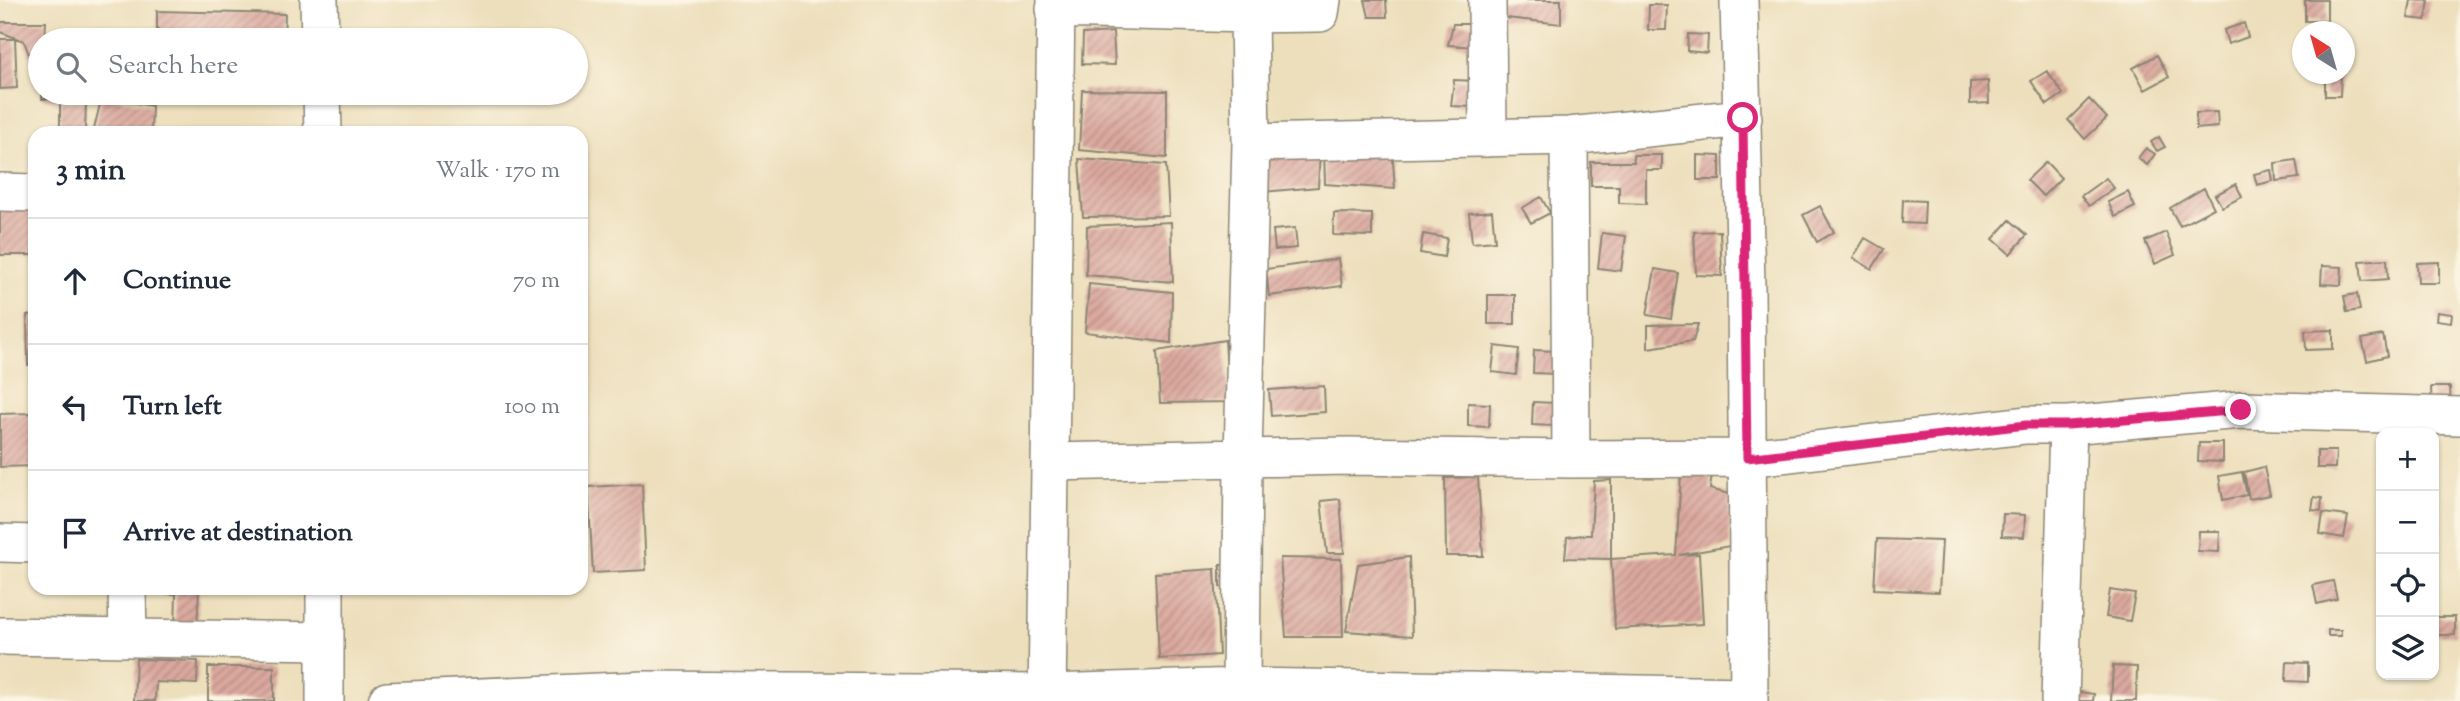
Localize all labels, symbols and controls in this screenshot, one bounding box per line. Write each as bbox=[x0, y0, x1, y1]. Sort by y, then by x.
north arrow bbox=[2292, 21, 2355, 84]
search box bbox=[28, 28, 588, 105]
icon: search bbox=[52, 48, 90, 86]
text: Search here bbox=[108, 48, 238, 85]
route start bbox=[1727, 102, 1758, 133]
text: 3 min bbox=[56, 150, 126, 193]
text: Walk · 170 m bbox=[435, 155, 560, 188]
icon: ahead bbox=[56, 262, 94, 300]
text: Continue bbox=[123, 263, 231, 300]
text: 70 m bbox=[513, 265, 560, 298]
icon: left bbox=[56, 388, 94, 426]
text: Turn left bbox=[123, 389, 222, 426]
text: 100 m bbox=[504, 391, 560, 424]
route end bbox=[2225, 394, 2256, 425]
map controls bbox=[2376, 428, 2439, 680]
button: + bbox=[2376, 428, 2439, 491]
button: − bbox=[2376, 491, 2439, 554]
icon: arrive bbox=[56, 514, 94, 552]
text: Arrive at destination bbox=[123, 515, 353, 552]
button: locate bbox=[2376, 554, 2439, 617]
button: layers bbox=[2376, 617, 2439, 680]

